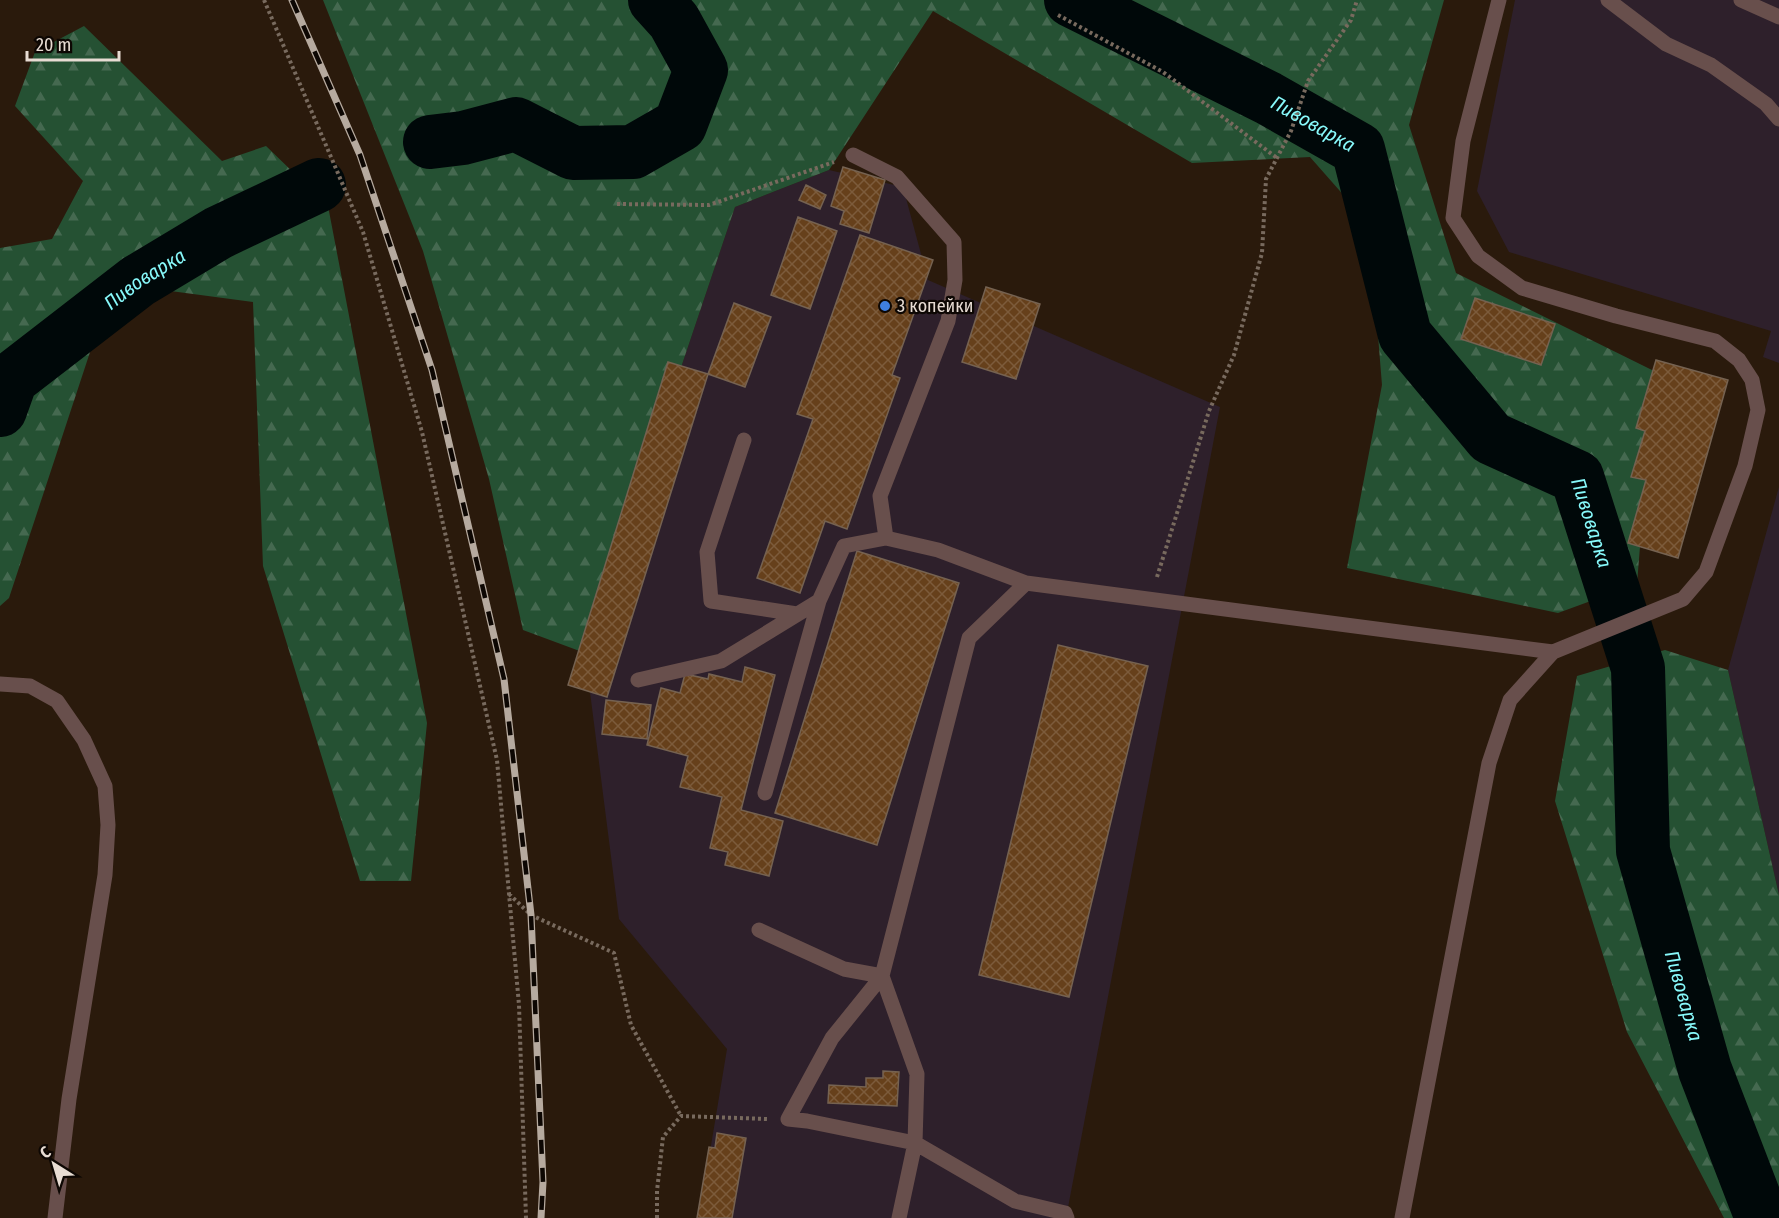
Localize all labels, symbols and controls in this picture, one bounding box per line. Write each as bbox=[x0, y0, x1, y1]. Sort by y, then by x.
scale bar bbox=[27, 24, 118, 62]
text: 20 m bbox=[36, 34, 71, 56]
water label: Пивоварка bbox=[1267, 90, 1360, 157]
water label: Пивоварка bbox=[99, 243, 190, 315]
place label: 3 копейки bbox=[897, 295, 973, 317]
marker: 3 копейки bbox=[878, 299, 892, 313]
water label: Пивоварка bbox=[1566, 475, 1617, 571]
water label: Пивоварка bbox=[1660, 948, 1708, 1044]
north arrow bbox=[24, 1134, 84, 1194]
text: С bbox=[36, 1142, 55, 1163]

